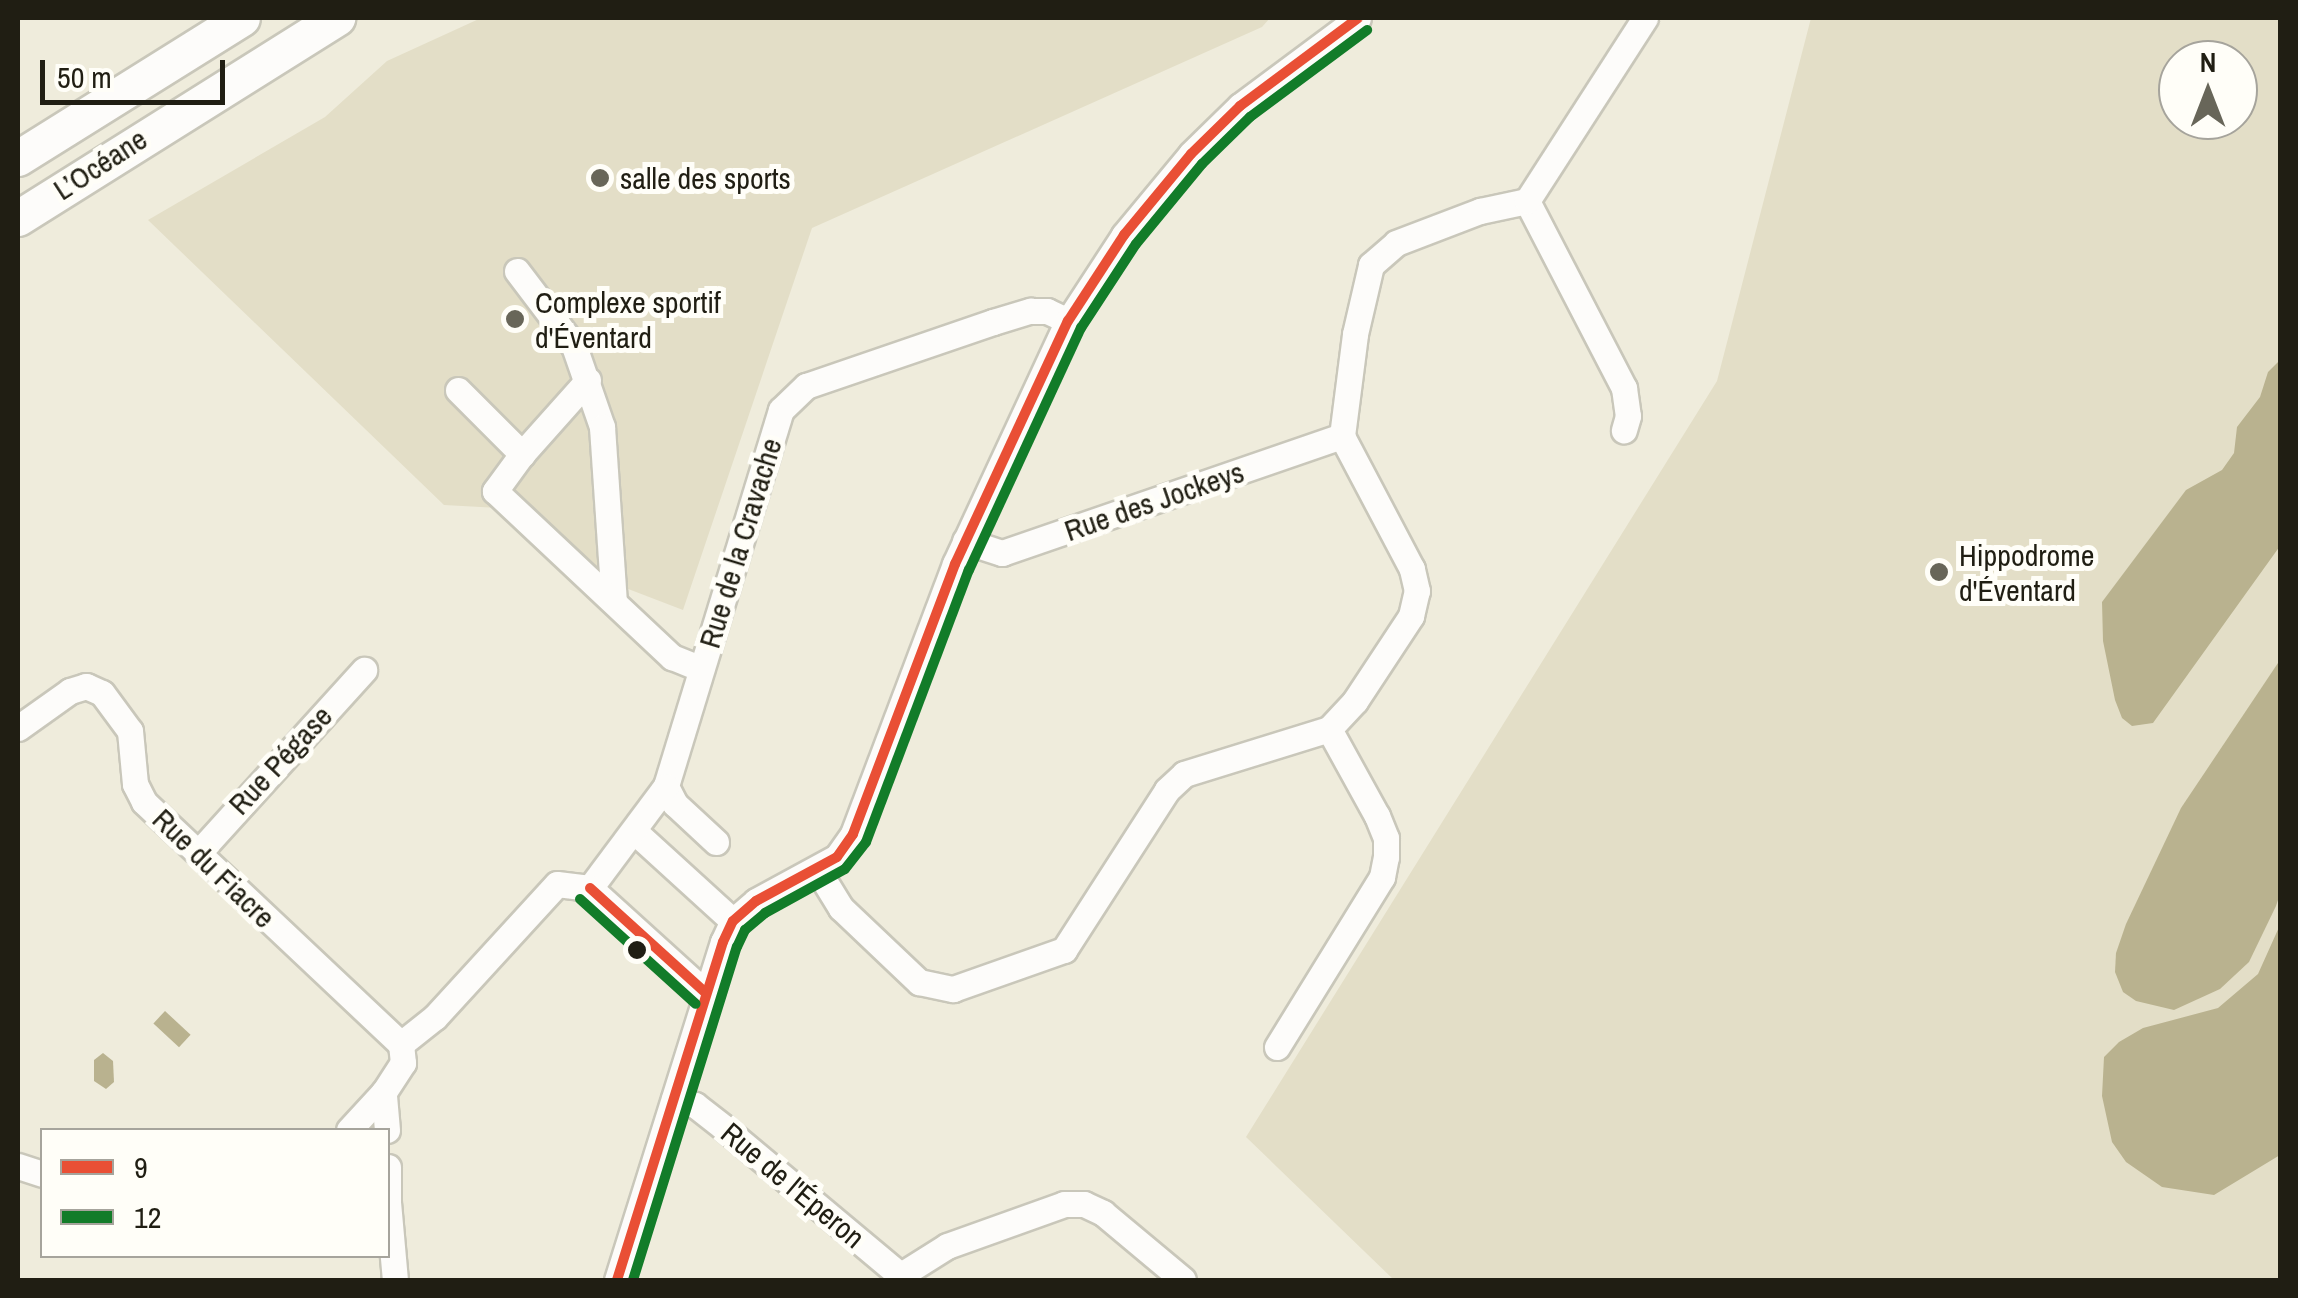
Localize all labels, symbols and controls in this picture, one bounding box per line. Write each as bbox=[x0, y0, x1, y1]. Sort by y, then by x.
scale bar bbox=[45, 40, 230, 102]
north arrow bbox=[2158, 40, 2258, 140]
text: N bbox=[2200, 43, 2216, 81]
text: 50 m bbox=[57, 57, 112, 97]
street label: L’Océane bbox=[47, 121, 153, 207]
place label: salle des sports bbox=[620, 160, 791, 196]
marker: salle des sports bbox=[589, 167, 611, 189]
place label: Complexe sportif d'Éventard bbox=[535, 284, 721, 354]
marker: Complexe sportif d'Éventard bbox=[504, 308, 526, 330]
street label: Rue de la Cravache bbox=[691, 434, 789, 652]
street label: Rue des Jockeys bbox=[1060, 453, 1248, 549]
place label: Hippodrome d'Éventard bbox=[1959, 537, 2094, 608]
marker: Hippodrome d'Éventard bbox=[1928, 561, 1950, 583]
street label: Rue Pégase bbox=[221, 698, 339, 822]
street label: Rue du Fiacre bbox=[145, 801, 283, 935]
unlabelled marker bbox=[627, 940, 647, 960]
street label: Rue de l'Éperon bbox=[714, 1115, 872, 1255]
legend bbox=[40, 1128, 390, 1258]
text: 9 bbox=[134, 1147, 148, 1187]
text: 12 bbox=[134, 1197, 161, 1237]

